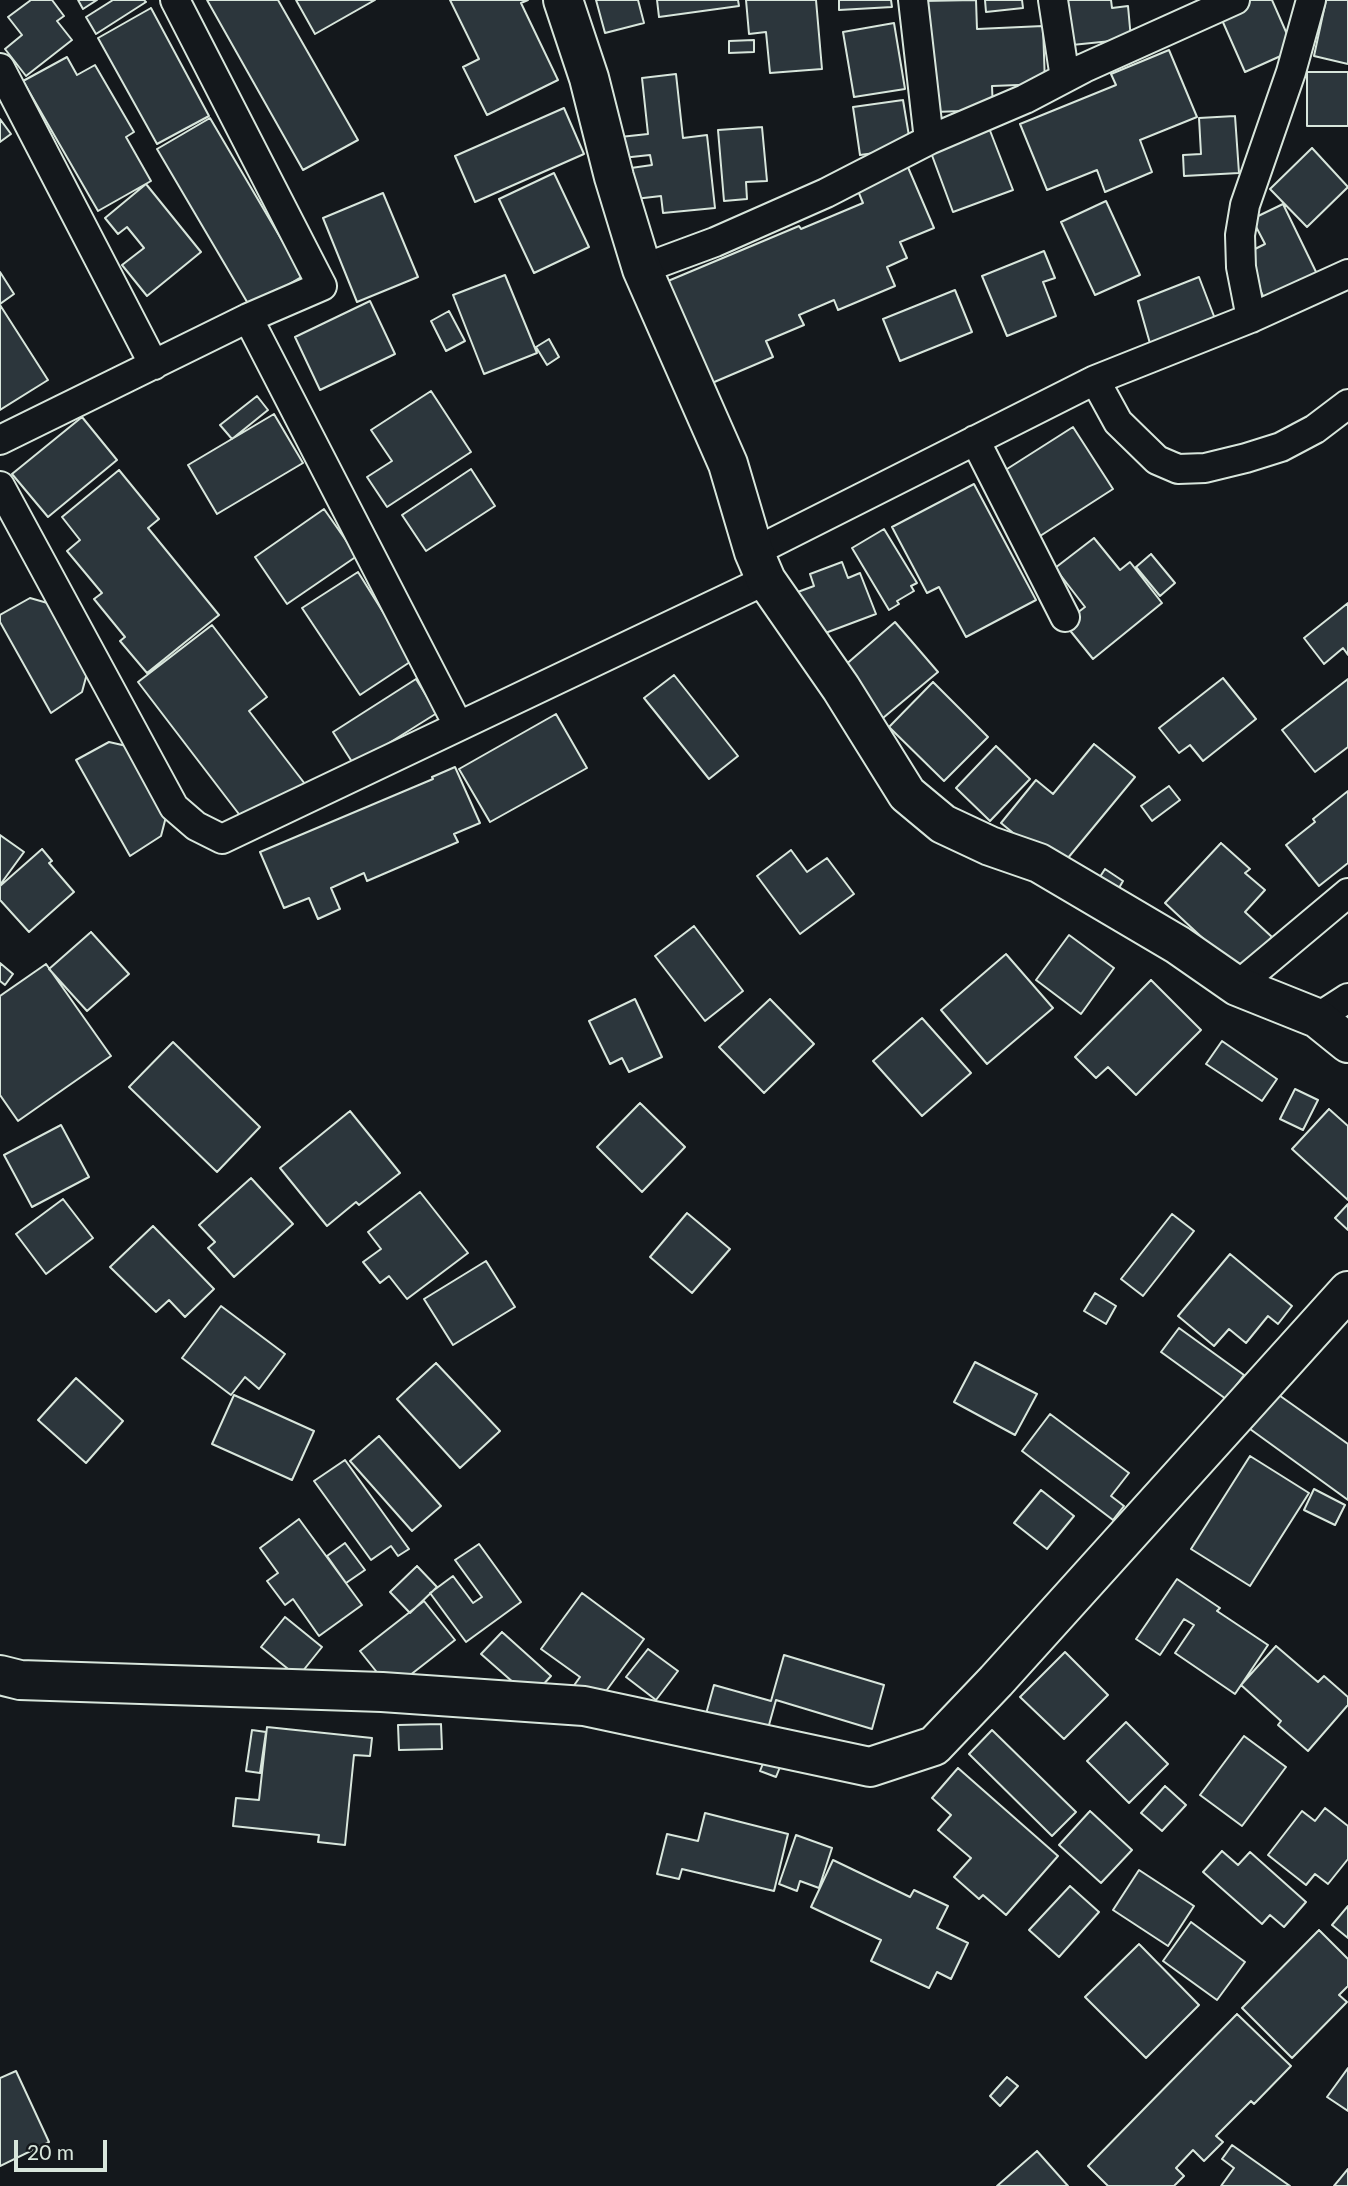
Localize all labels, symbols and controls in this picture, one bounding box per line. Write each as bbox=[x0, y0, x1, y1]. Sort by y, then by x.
scale bar bbox=[18, 2126, 110, 2170]
text: 20 m bbox=[27, 2139, 74, 2164]

